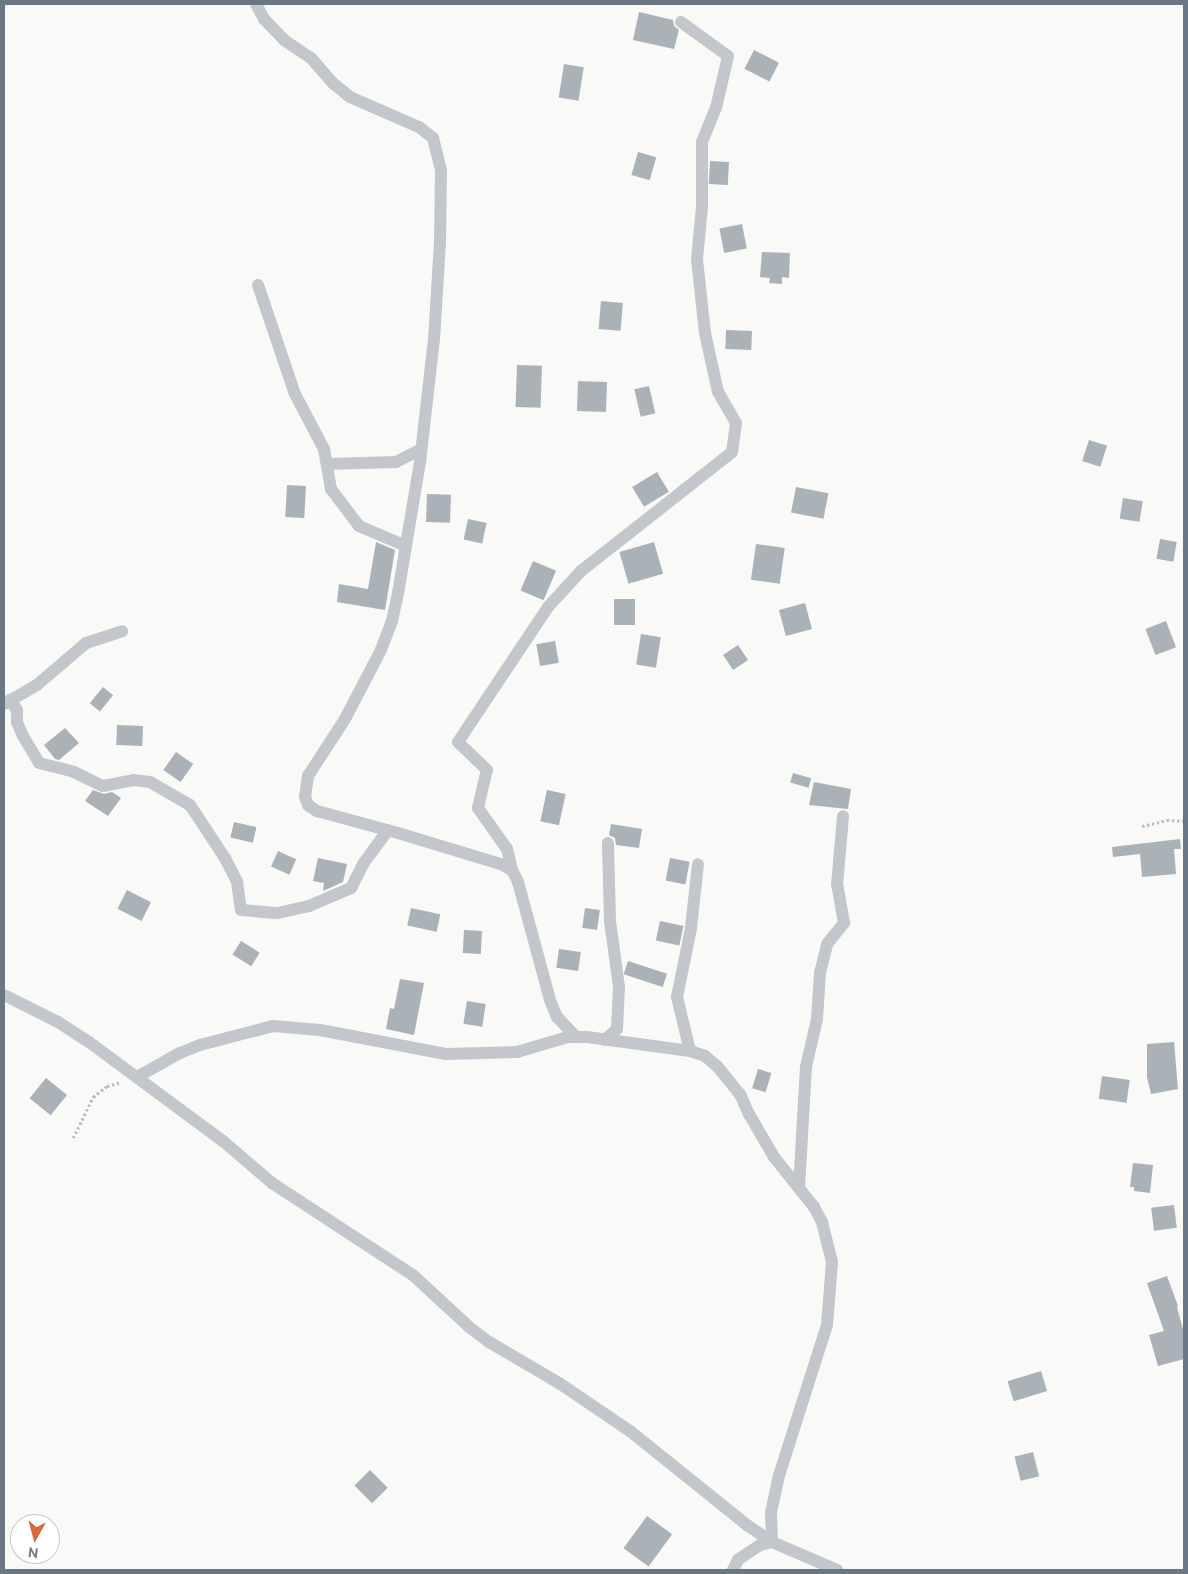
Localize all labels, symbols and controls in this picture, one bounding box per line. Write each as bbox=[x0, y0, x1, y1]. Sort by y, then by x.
north arrow bbox=[10, 1514, 60, 1564]
text: N bbox=[27, 1544, 39, 1561]

